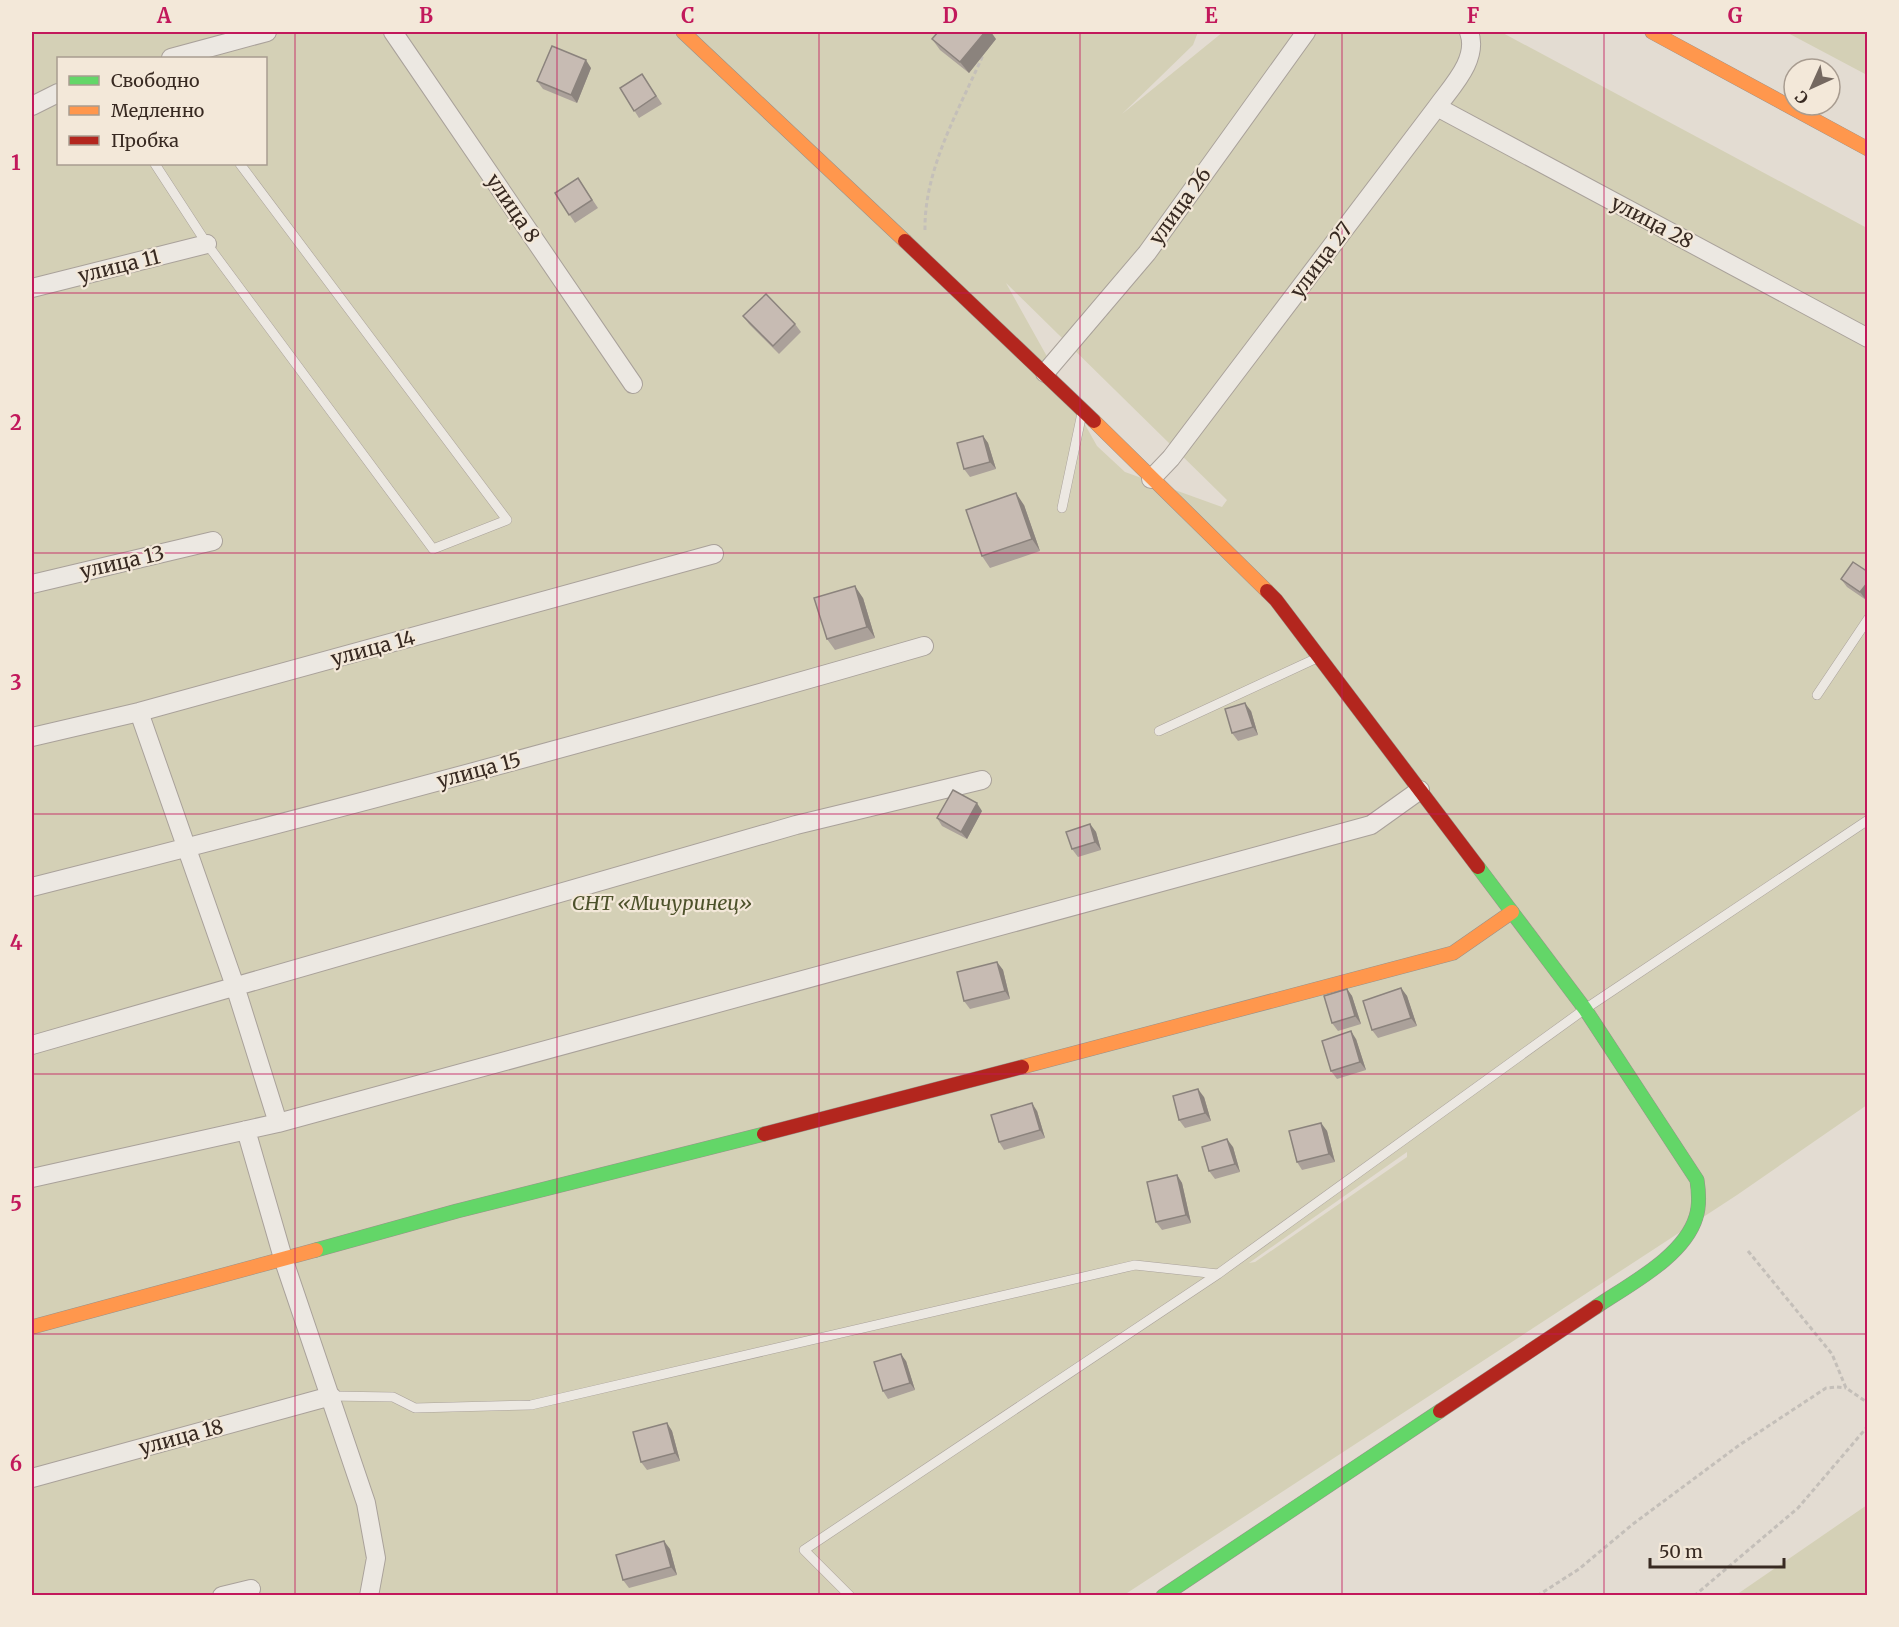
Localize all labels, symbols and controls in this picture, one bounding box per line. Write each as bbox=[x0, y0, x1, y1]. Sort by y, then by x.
text: A bbox=[156, 3, 172, 28]
text: B bbox=[419, 3, 433, 28]
text: C bbox=[681, 3, 695, 28]
text: D bbox=[942, 3, 958, 28]
text: E bbox=[1204, 3, 1218, 28]
text: F bbox=[1467, 3, 1480, 28]
text: G bbox=[1728, 3, 1743, 28]
legend bbox=[57, 57, 267, 165]
north arrow bbox=[1782, 57, 1842, 117]
text: Свободно bbox=[111, 69, 199, 92]
text: С bbox=[1791, 87, 1812, 108]
text: Медленно bbox=[111, 99, 204, 122]
text: Пробка bbox=[111, 129, 179, 152]
text: 1 bbox=[11, 150, 21, 175]
street label: улица 26 bbox=[1143, 162, 1216, 249]
street label: улица 8 bbox=[481, 168, 546, 247]
street label: улица 28 bbox=[1607, 190, 1698, 254]
street label: улица 27 bbox=[1284, 217, 1357, 303]
street label: улица 11 bbox=[75, 243, 162, 288]
text: 2 bbox=[10, 410, 22, 435]
street label: улица 13 bbox=[77, 540, 167, 583]
street label: улица 14 bbox=[328, 624, 418, 671]
text: 3 bbox=[10, 670, 22, 695]
street label: улица 15 bbox=[434, 746, 524, 793]
park label: СНТ «Мичуринец» bbox=[572, 890, 752, 915]
text: 4 bbox=[10, 930, 23, 955]
text: 5 bbox=[10, 1191, 22, 1216]
street label: улица 18 bbox=[136, 1413, 226, 1460]
text: 6 bbox=[10, 1451, 22, 1476]
scale bar bbox=[1650, 1531, 1784, 1569]
text: 50 m bbox=[1659, 1540, 1703, 1563]

